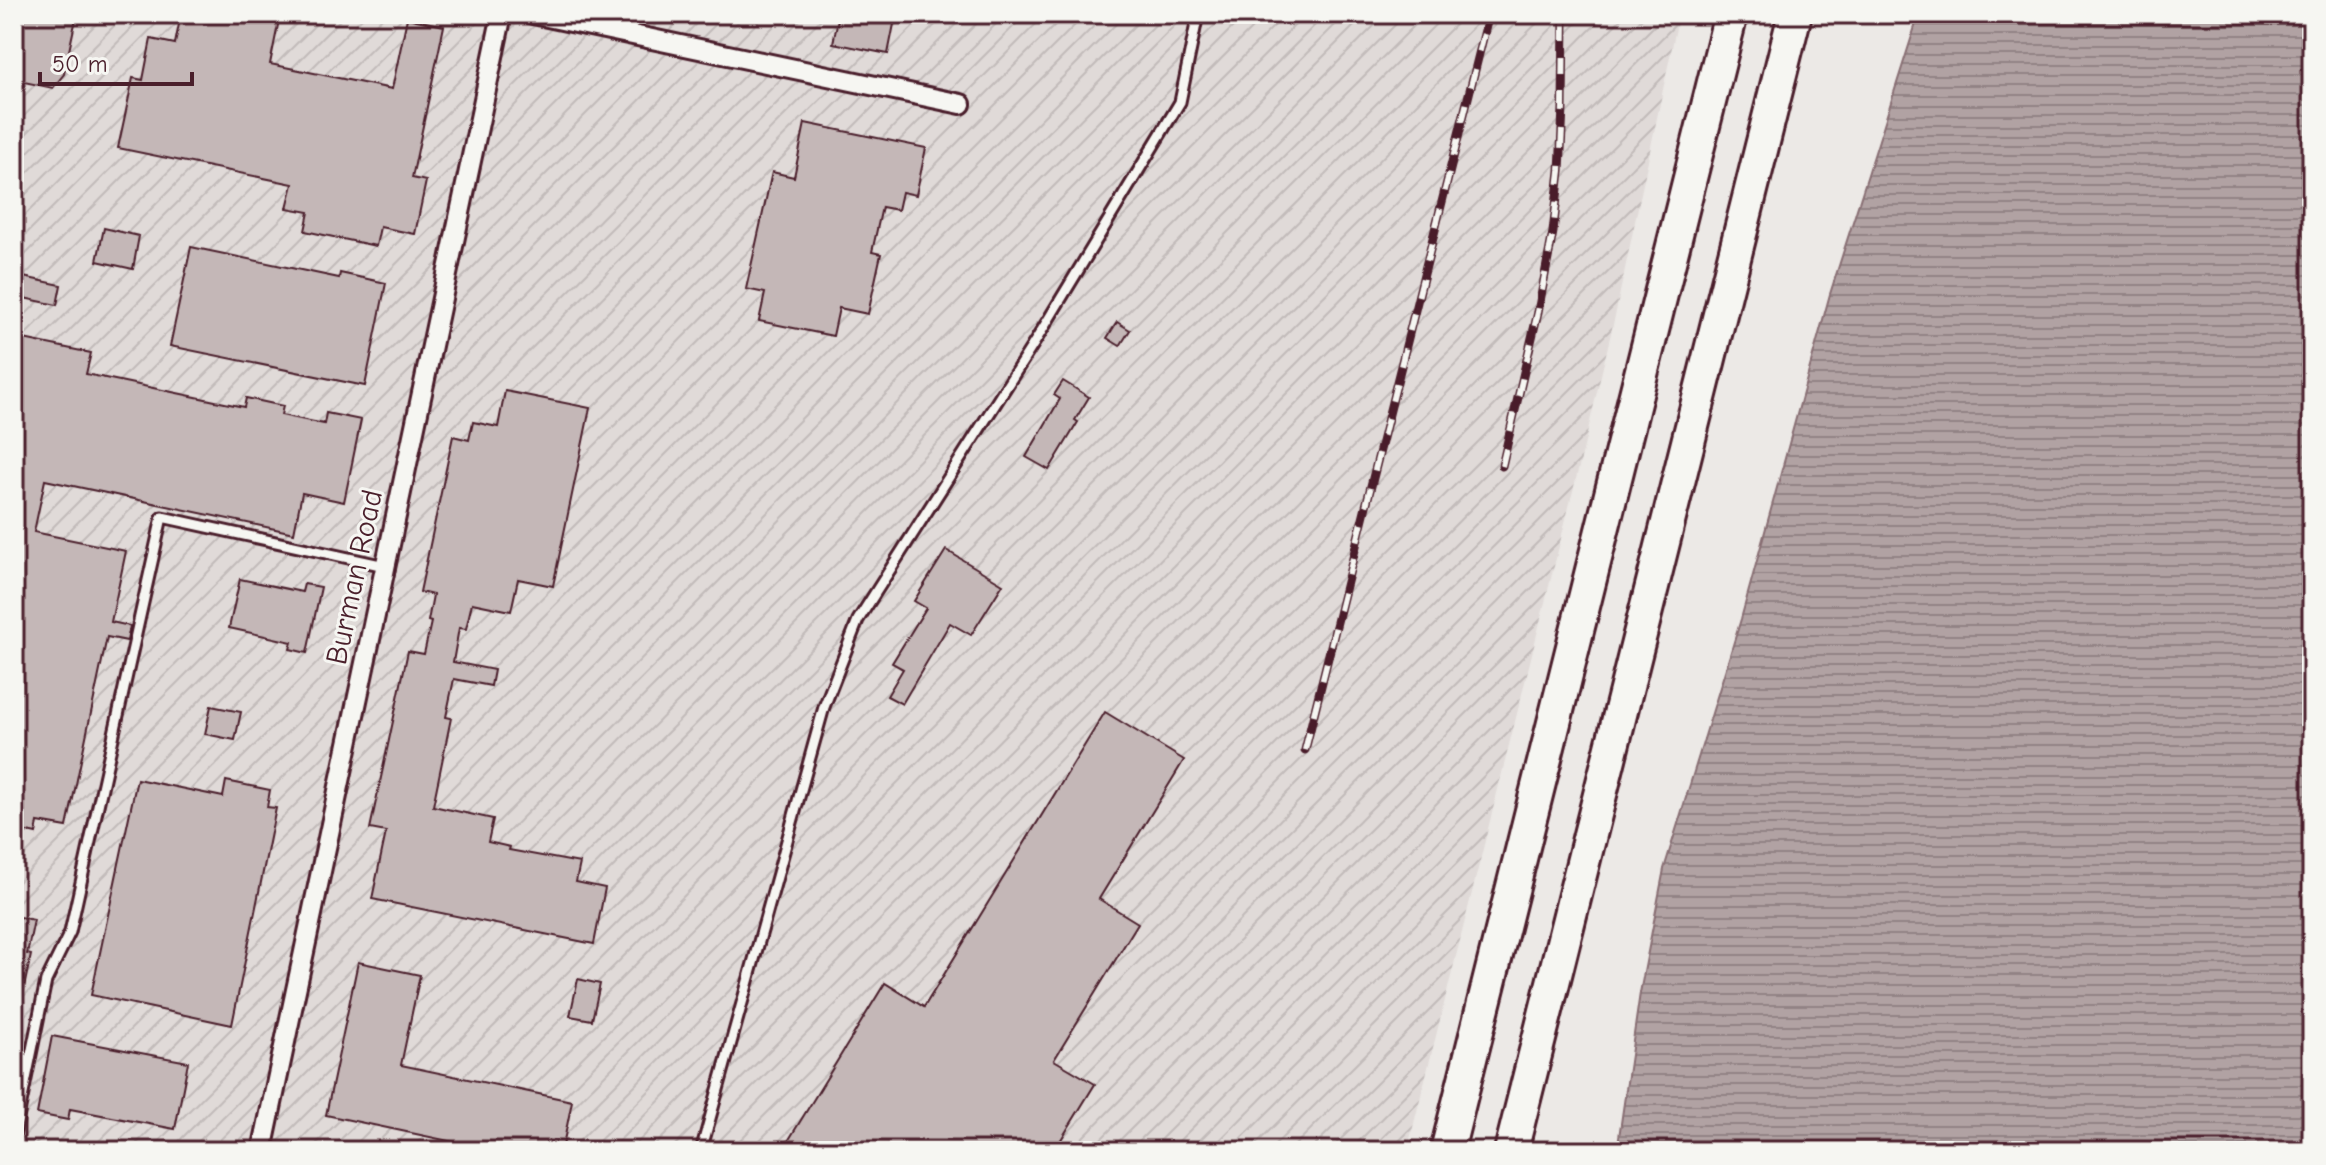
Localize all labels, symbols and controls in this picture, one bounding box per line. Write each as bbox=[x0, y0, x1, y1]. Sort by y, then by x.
scale bar bbox=[40, 36, 192, 86]
text: 50 m bbox=[52, 50, 108, 78]
street label: Burman Road bbox=[319, 487, 390, 668]

